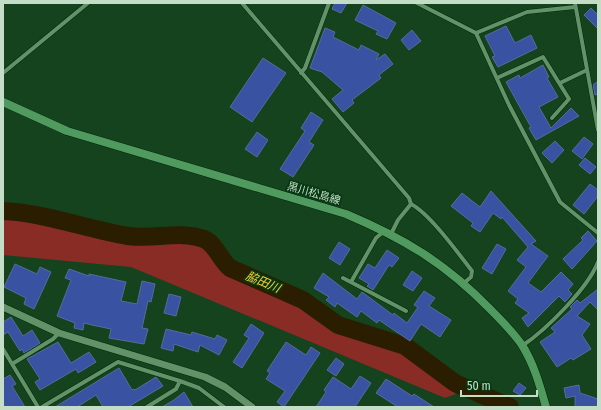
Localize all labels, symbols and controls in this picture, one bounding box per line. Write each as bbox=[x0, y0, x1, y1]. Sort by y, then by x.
street label: 黒川松島線 bbox=[286, 180, 342, 207]
water label: 脇田川 bbox=[244, 269, 284, 296]
scale bar bbox=[461, 372, 537, 398]
text: 50 m bbox=[467, 379, 491, 393]

